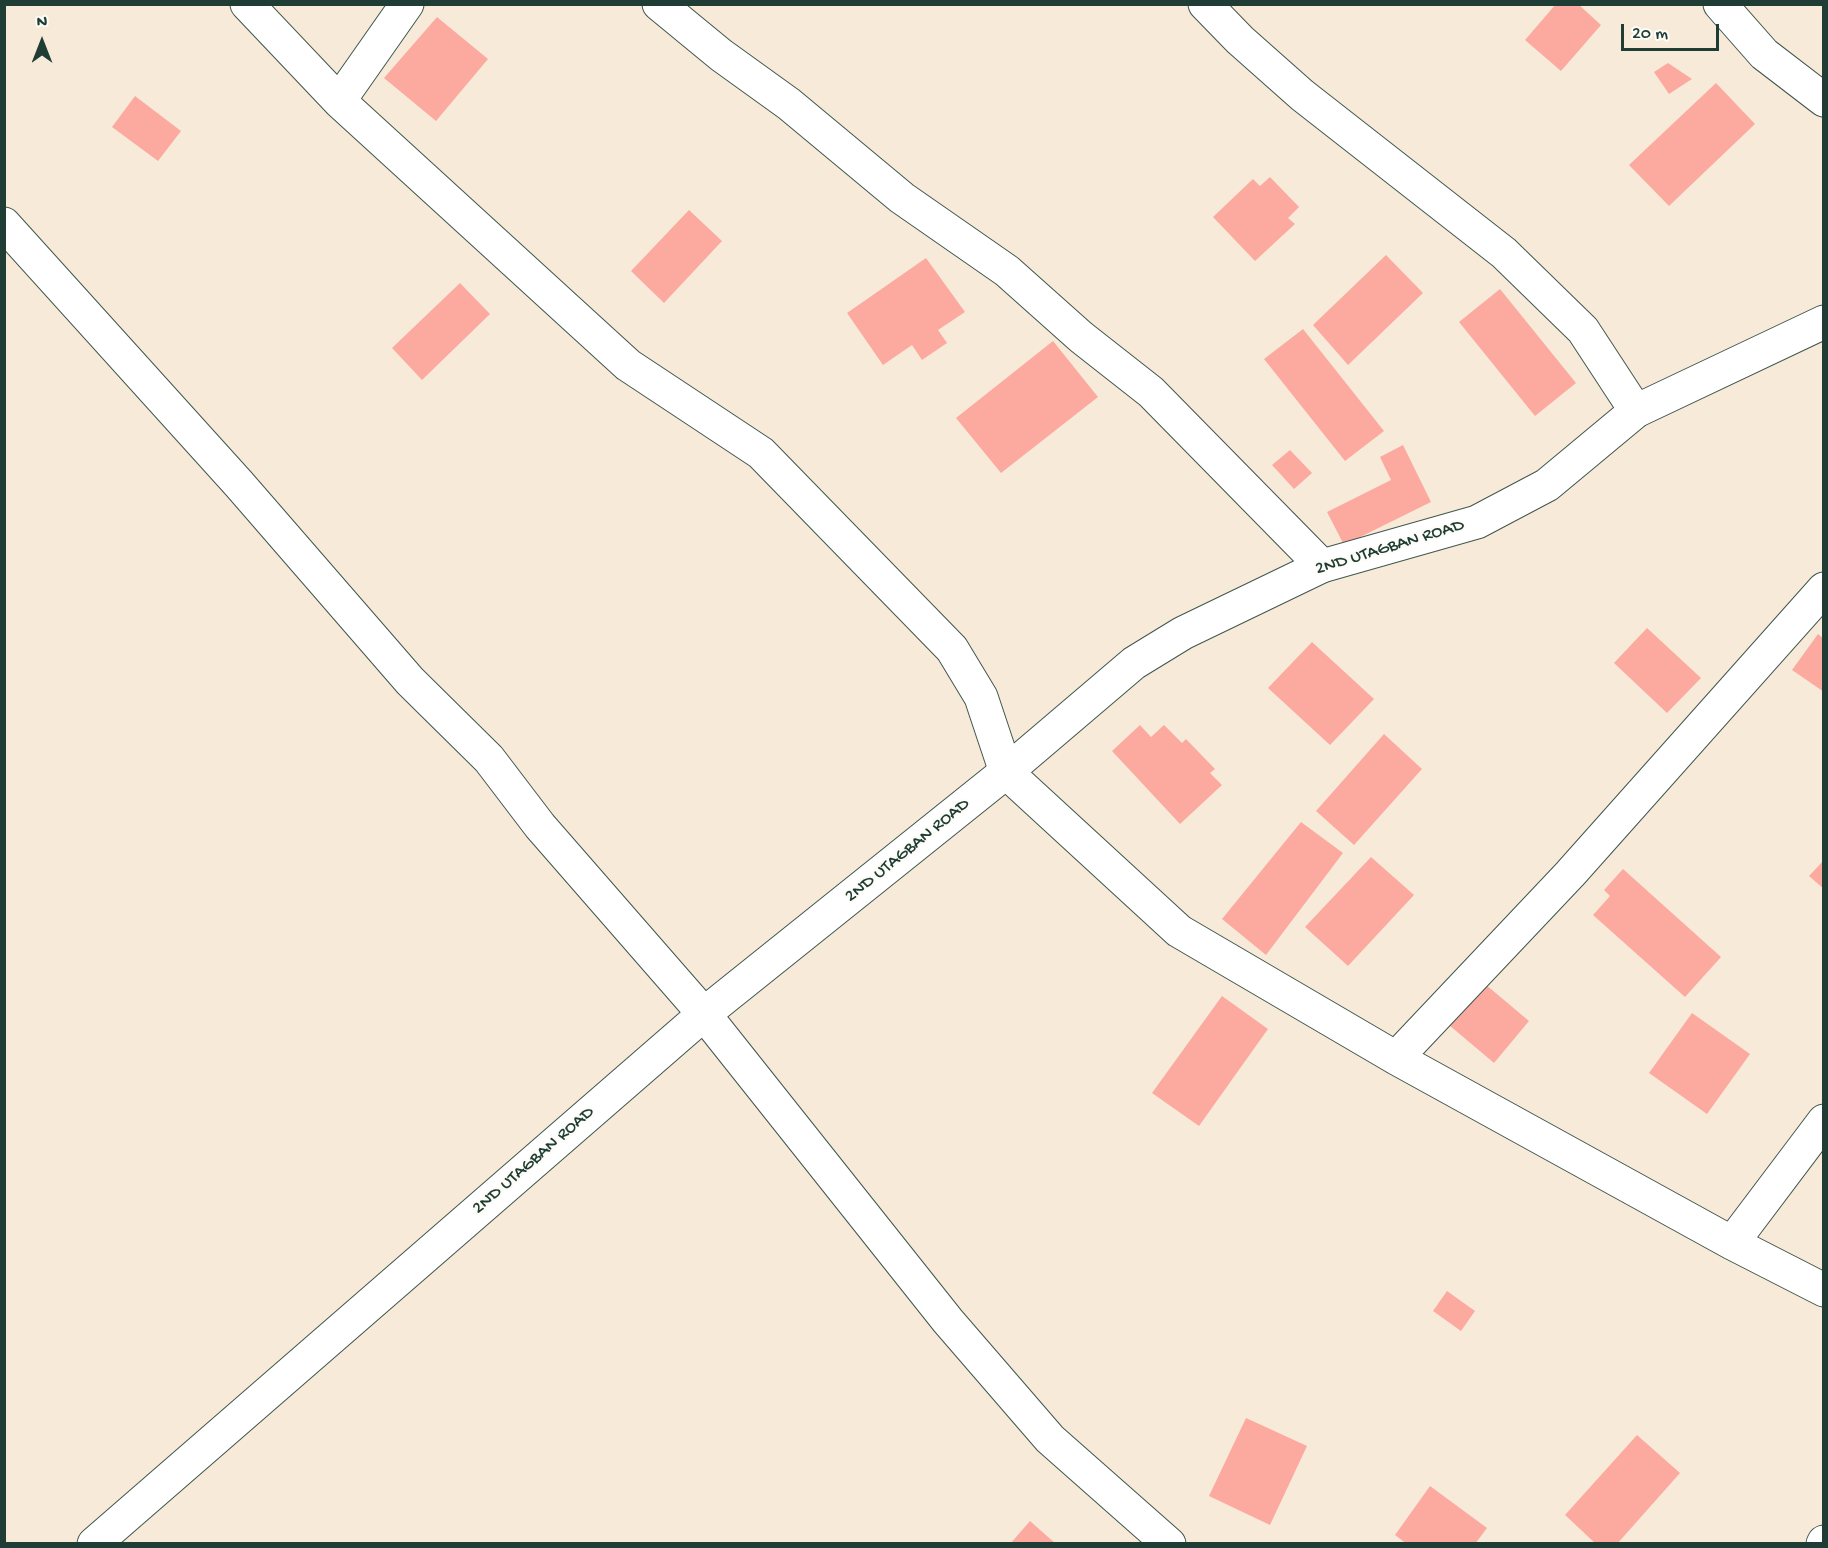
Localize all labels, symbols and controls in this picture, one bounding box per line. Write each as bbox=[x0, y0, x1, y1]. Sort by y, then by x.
north arrow bbox=[12, 12, 72, 72]
scale bar bbox=[1624, 12, 1722, 50]
text: N bbox=[37, 14, 47, 33]
text: 20 m bbox=[1632, 24, 1668, 45]
street label: 2ND UTAGBAN ROAD bbox=[1313, 515, 1467, 581]
street label: 2ND UTAGBAN ROAD bbox=[841, 794, 975, 908]
street label: 2ND UTAGBAN ROAD bbox=[469, 1102, 599, 1220]

